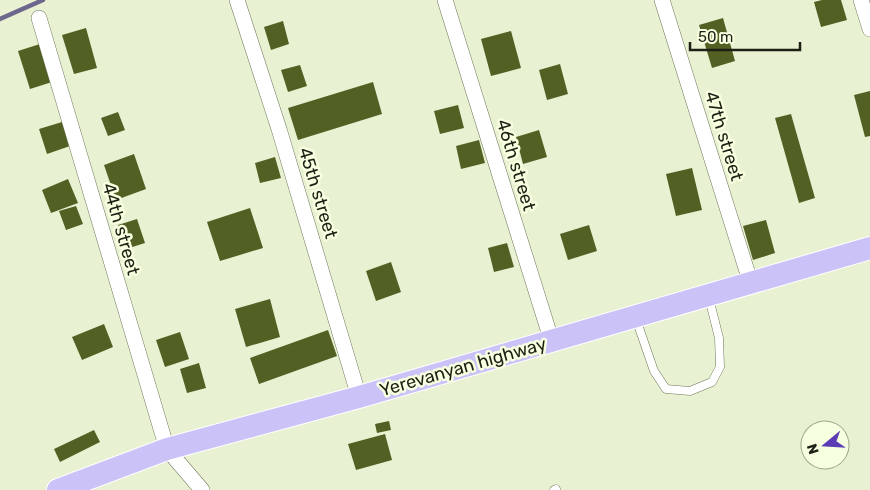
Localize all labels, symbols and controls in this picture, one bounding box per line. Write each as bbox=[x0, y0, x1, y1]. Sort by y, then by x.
scale bar bbox=[690, 20, 800, 52]
text: 50 m bbox=[698, 28, 733, 46]
street label: 47th street bbox=[700, 89, 748, 183]
street label: 46th street bbox=[492, 117, 540, 213]
street label: 45th street bbox=[294, 145, 342, 241]
street label: 44th street bbox=[97, 180, 145, 278]
street label: Yerevanyan highway bbox=[377, 333, 549, 401]
north arrow bbox=[800, 420, 850, 470]
text: N bbox=[803, 441, 823, 456]

